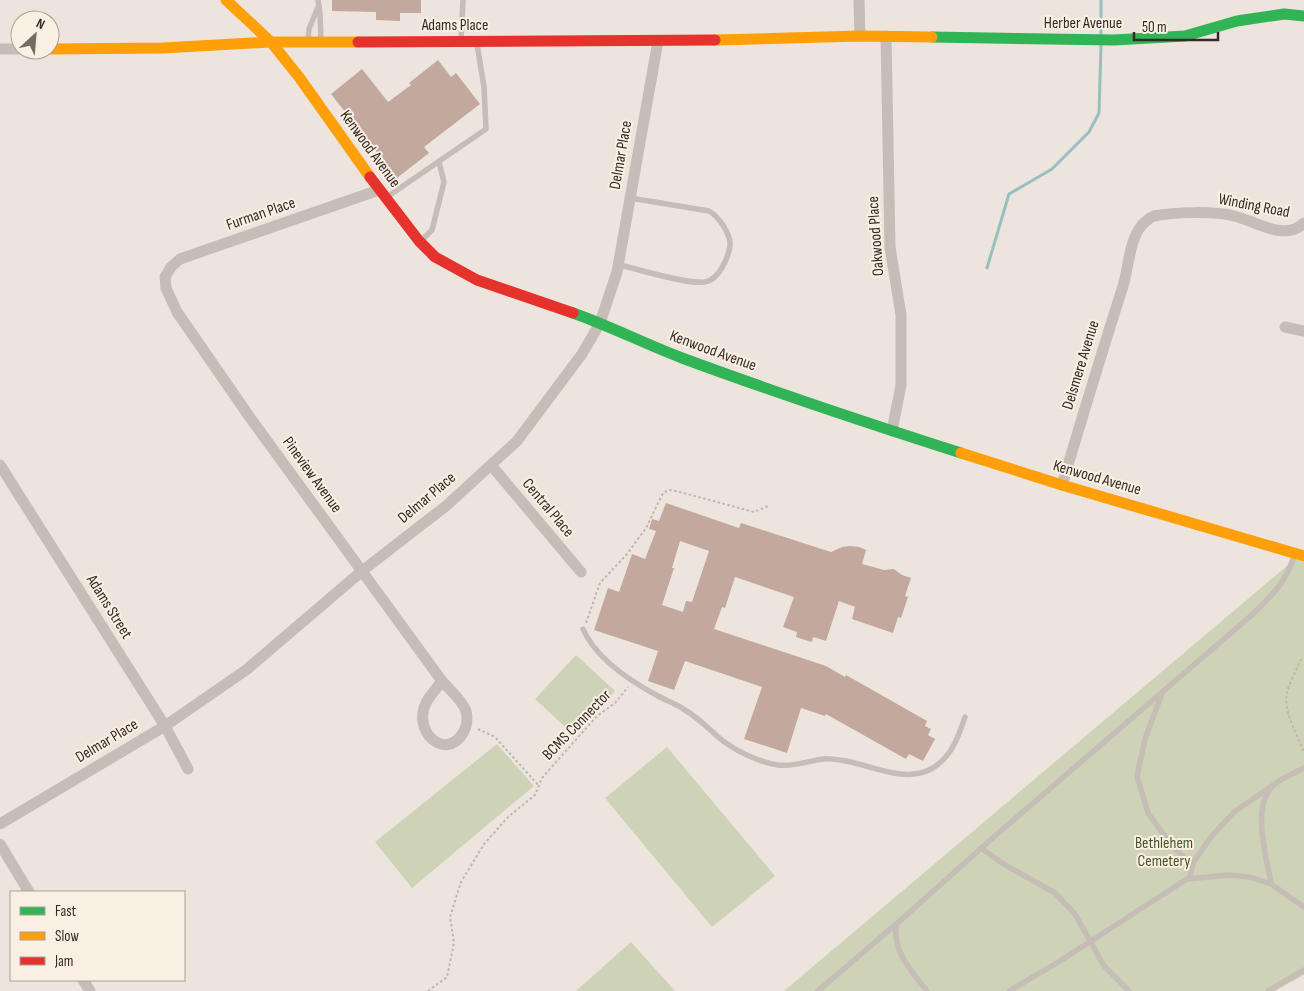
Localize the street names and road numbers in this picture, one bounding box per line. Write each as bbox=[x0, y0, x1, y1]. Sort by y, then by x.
street label: Herber Avenue bbox=[1044, 14, 1122, 33]
street label: Adams Place bbox=[421, 16, 488, 35]
street label: Kenwood Avenue bbox=[336, 107, 404, 191]
street label: Delmar Place bbox=[606, 119, 636, 191]
street label: Winding Road bbox=[1217, 190, 1291, 222]
street label: Furman Place bbox=[224, 193, 298, 235]
street label: Oakwood Place bbox=[864, 195, 888, 277]
street label: Delsmere Avenue bbox=[1058, 318, 1104, 412]
street label: Kenwood Avenue bbox=[667, 327, 759, 375]
street label: Pineview Avenue bbox=[278, 433, 346, 517]
street label: Kenwood Avenue bbox=[1051, 456, 1143, 500]
street label: Delmar Place bbox=[394, 468, 460, 528]
street label: Central Place bbox=[518, 475, 578, 541]
street label: Adams Street bbox=[81, 571, 136, 643]
street label: BCMS Connector bbox=[539, 686, 616, 764]
street label: Delmar Place bbox=[72, 715, 142, 767]

